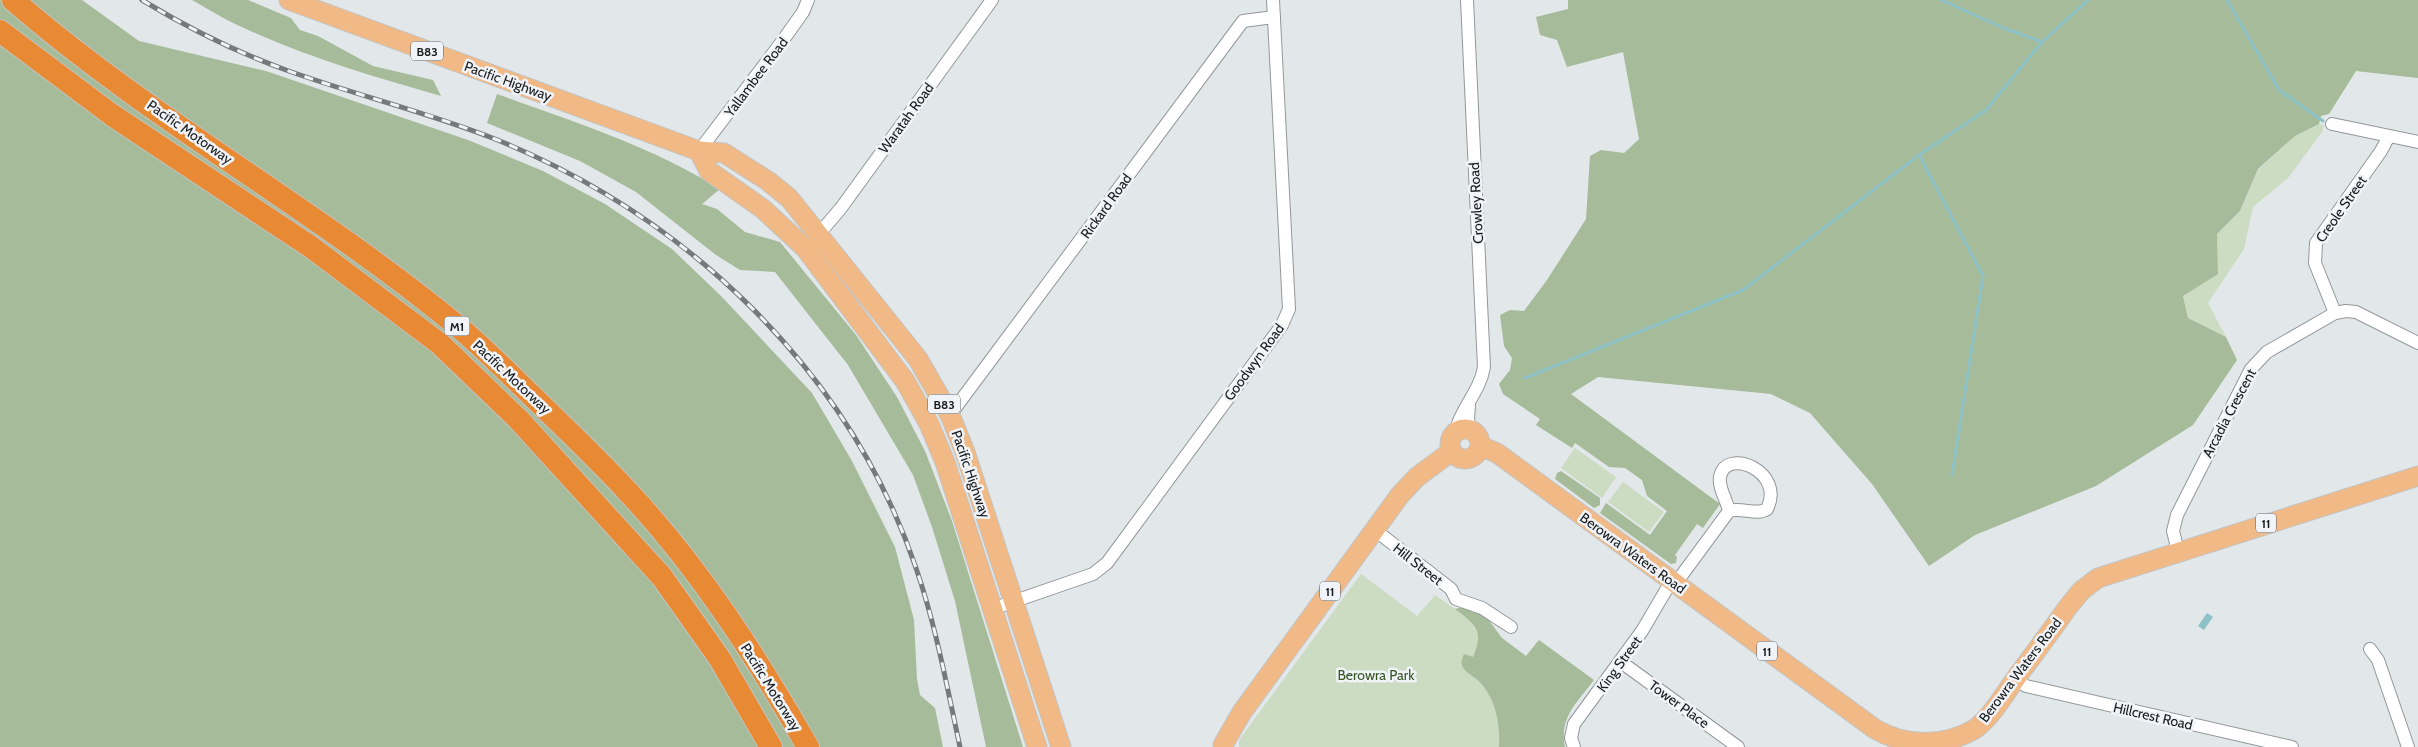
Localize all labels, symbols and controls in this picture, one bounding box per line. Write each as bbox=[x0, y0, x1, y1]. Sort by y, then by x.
street label: Yallambee Road bbox=[720, 34, 792, 121]
road number: B83 bbox=[411, 41, 443, 60]
street label: Pacific Highway bbox=[462, 57, 554, 105]
street label: Waratah Road bbox=[874, 79, 938, 157]
street label: Pacific Motorway bbox=[144, 96, 236, 168]
street label: Crowley Road bbox=[1465, 162, 1487, 244]
street label: Rickard Road bbox=[1076, 170, 1136, 242]
street label: Creole Street bbox=[2311, 172, 2371, 246]
road number: M1 bbox=[444, 316, 470, 336]
street label: Goodwyn Road bbox=[1220, 320, 1288, 404]
street label: Pacific Motorway bbox=[469, 336, 555, 418]
street label: Arcadia Crescent bbox=[2198, 365, 2260, 461]
road number: B83 bbox=[928, 394, 960, 414]
street label: Pacific Highway bbox=[948, 428, 994, 520]
street label: Berowra Waters Road bbox=[1577, 509, 1689, 597]
road number: 11 bbox=[2256, 514, 2276, 532]
street label: Hill Street bbox=[1389, 539, 1447, 589]
road number: 11 bbox=[1320, 582, 1340, 600]
street label: Berowra Waters Road bbox=[1975, 614, 2065, 726]
street label: King Street bbox=[1593, 632, 1646, 696]
street label: Pacific Motorway bbox=[737, 640, 805, 734]
road number: 11 bbox=[1757, 641, 1777, 660]
park label: Berowra Park bbox=[1338, 666, 1415, 684]
street label: Tower Place bbox=[1645, 676, 1713, 732]
street label: Hillcrest Road bbox=[2111, 698, 2195, 734]

